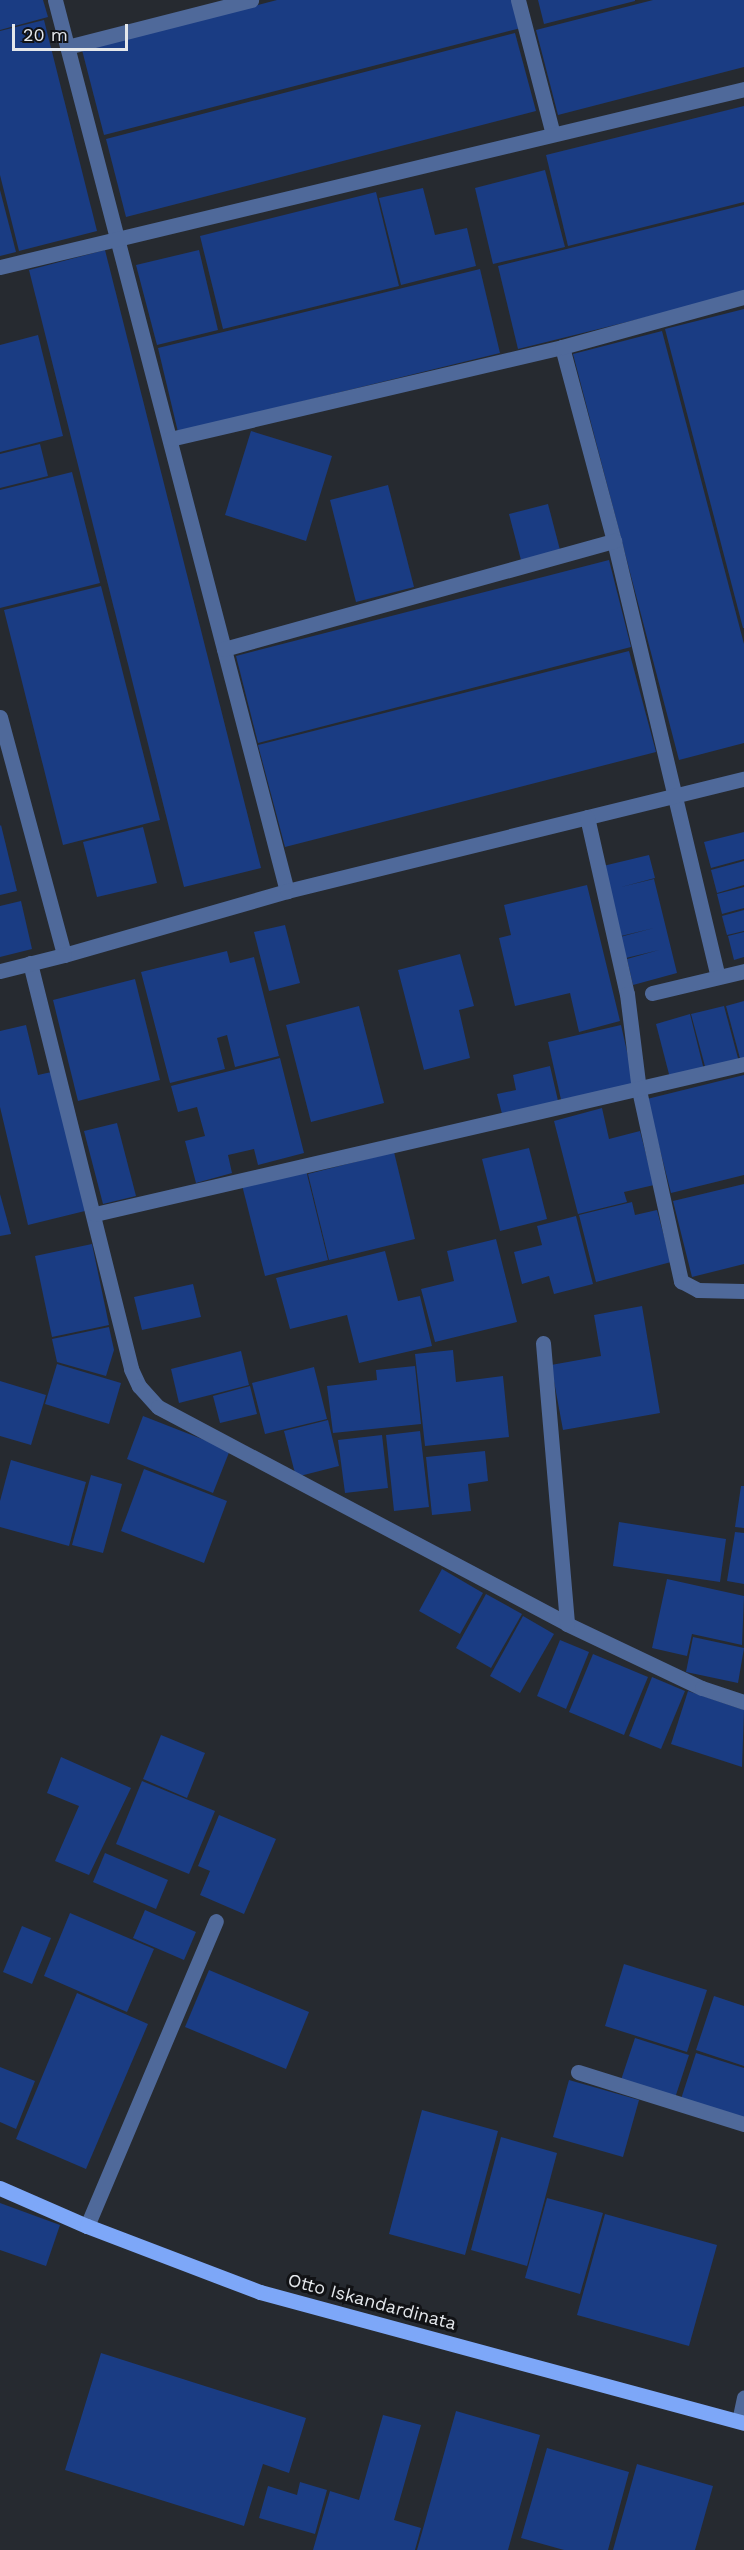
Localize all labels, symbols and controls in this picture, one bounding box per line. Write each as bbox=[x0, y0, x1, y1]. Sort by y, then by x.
scale bar bbox=[15, 12, 130, 50]
text: 20 m bbox=[23, 24, 68, 45]
street label: Otto Iskandardinata bbox=[285, 2269, 459, 2335]

